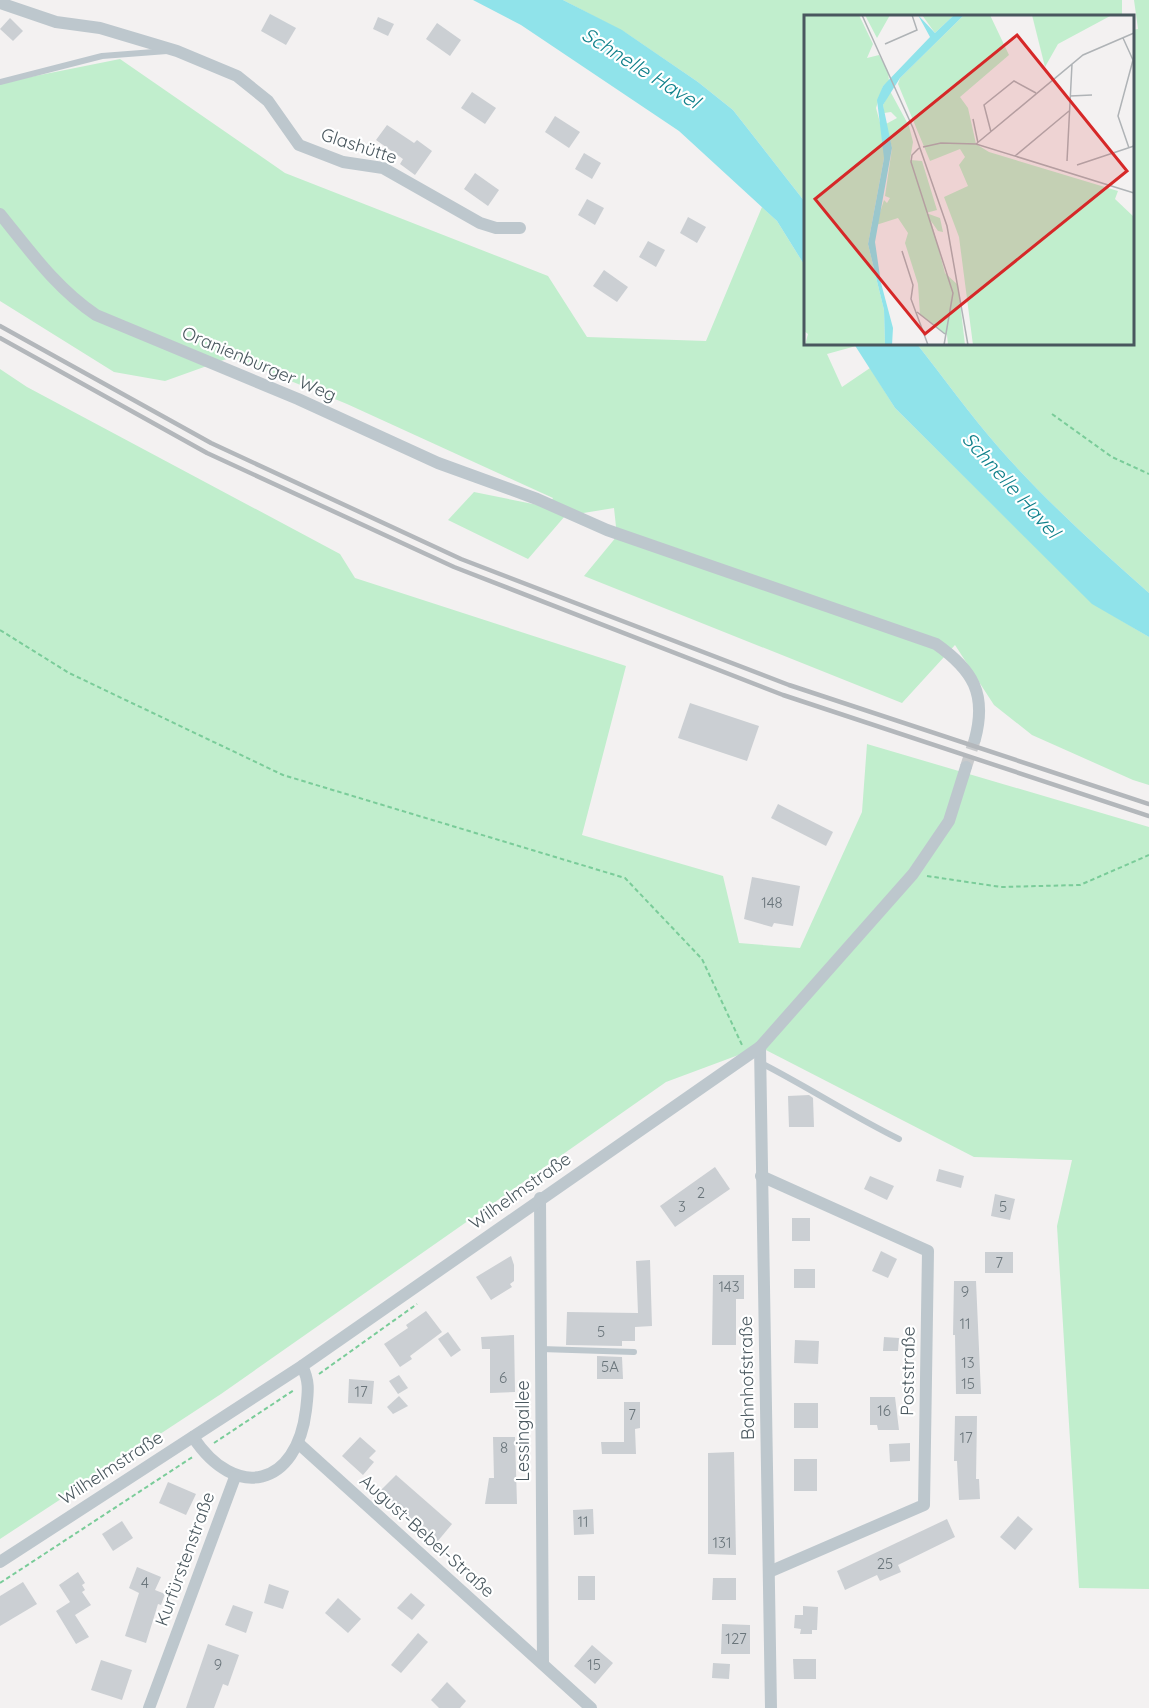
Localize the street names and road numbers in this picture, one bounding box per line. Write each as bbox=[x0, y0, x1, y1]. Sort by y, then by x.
street label: Glashütte bbox=[318, 122, 400, 169]
street label: Oranienburger Weg bbox=[179, 321, 340, 406]
street label: Wilhelmstraße bbox=[464, 1147, 575, 1234]
street label: Bahnhofstraße bbox=[734, 1316, 759, 1440]
street label: Poststraße bbox=[895, 1326, 920, 1416]
street label: Lessingallee bbox=[511, 1380, 534, 1482]
street label: Wilhelmstraße bbox=[54, 1425, 167, 1510]
street label: August-Bebel-Straße bbox=[355, 1469, 499, 1602]
street label: Kurfürstenstraße bbox=[150, 1489, 219, 1629]

